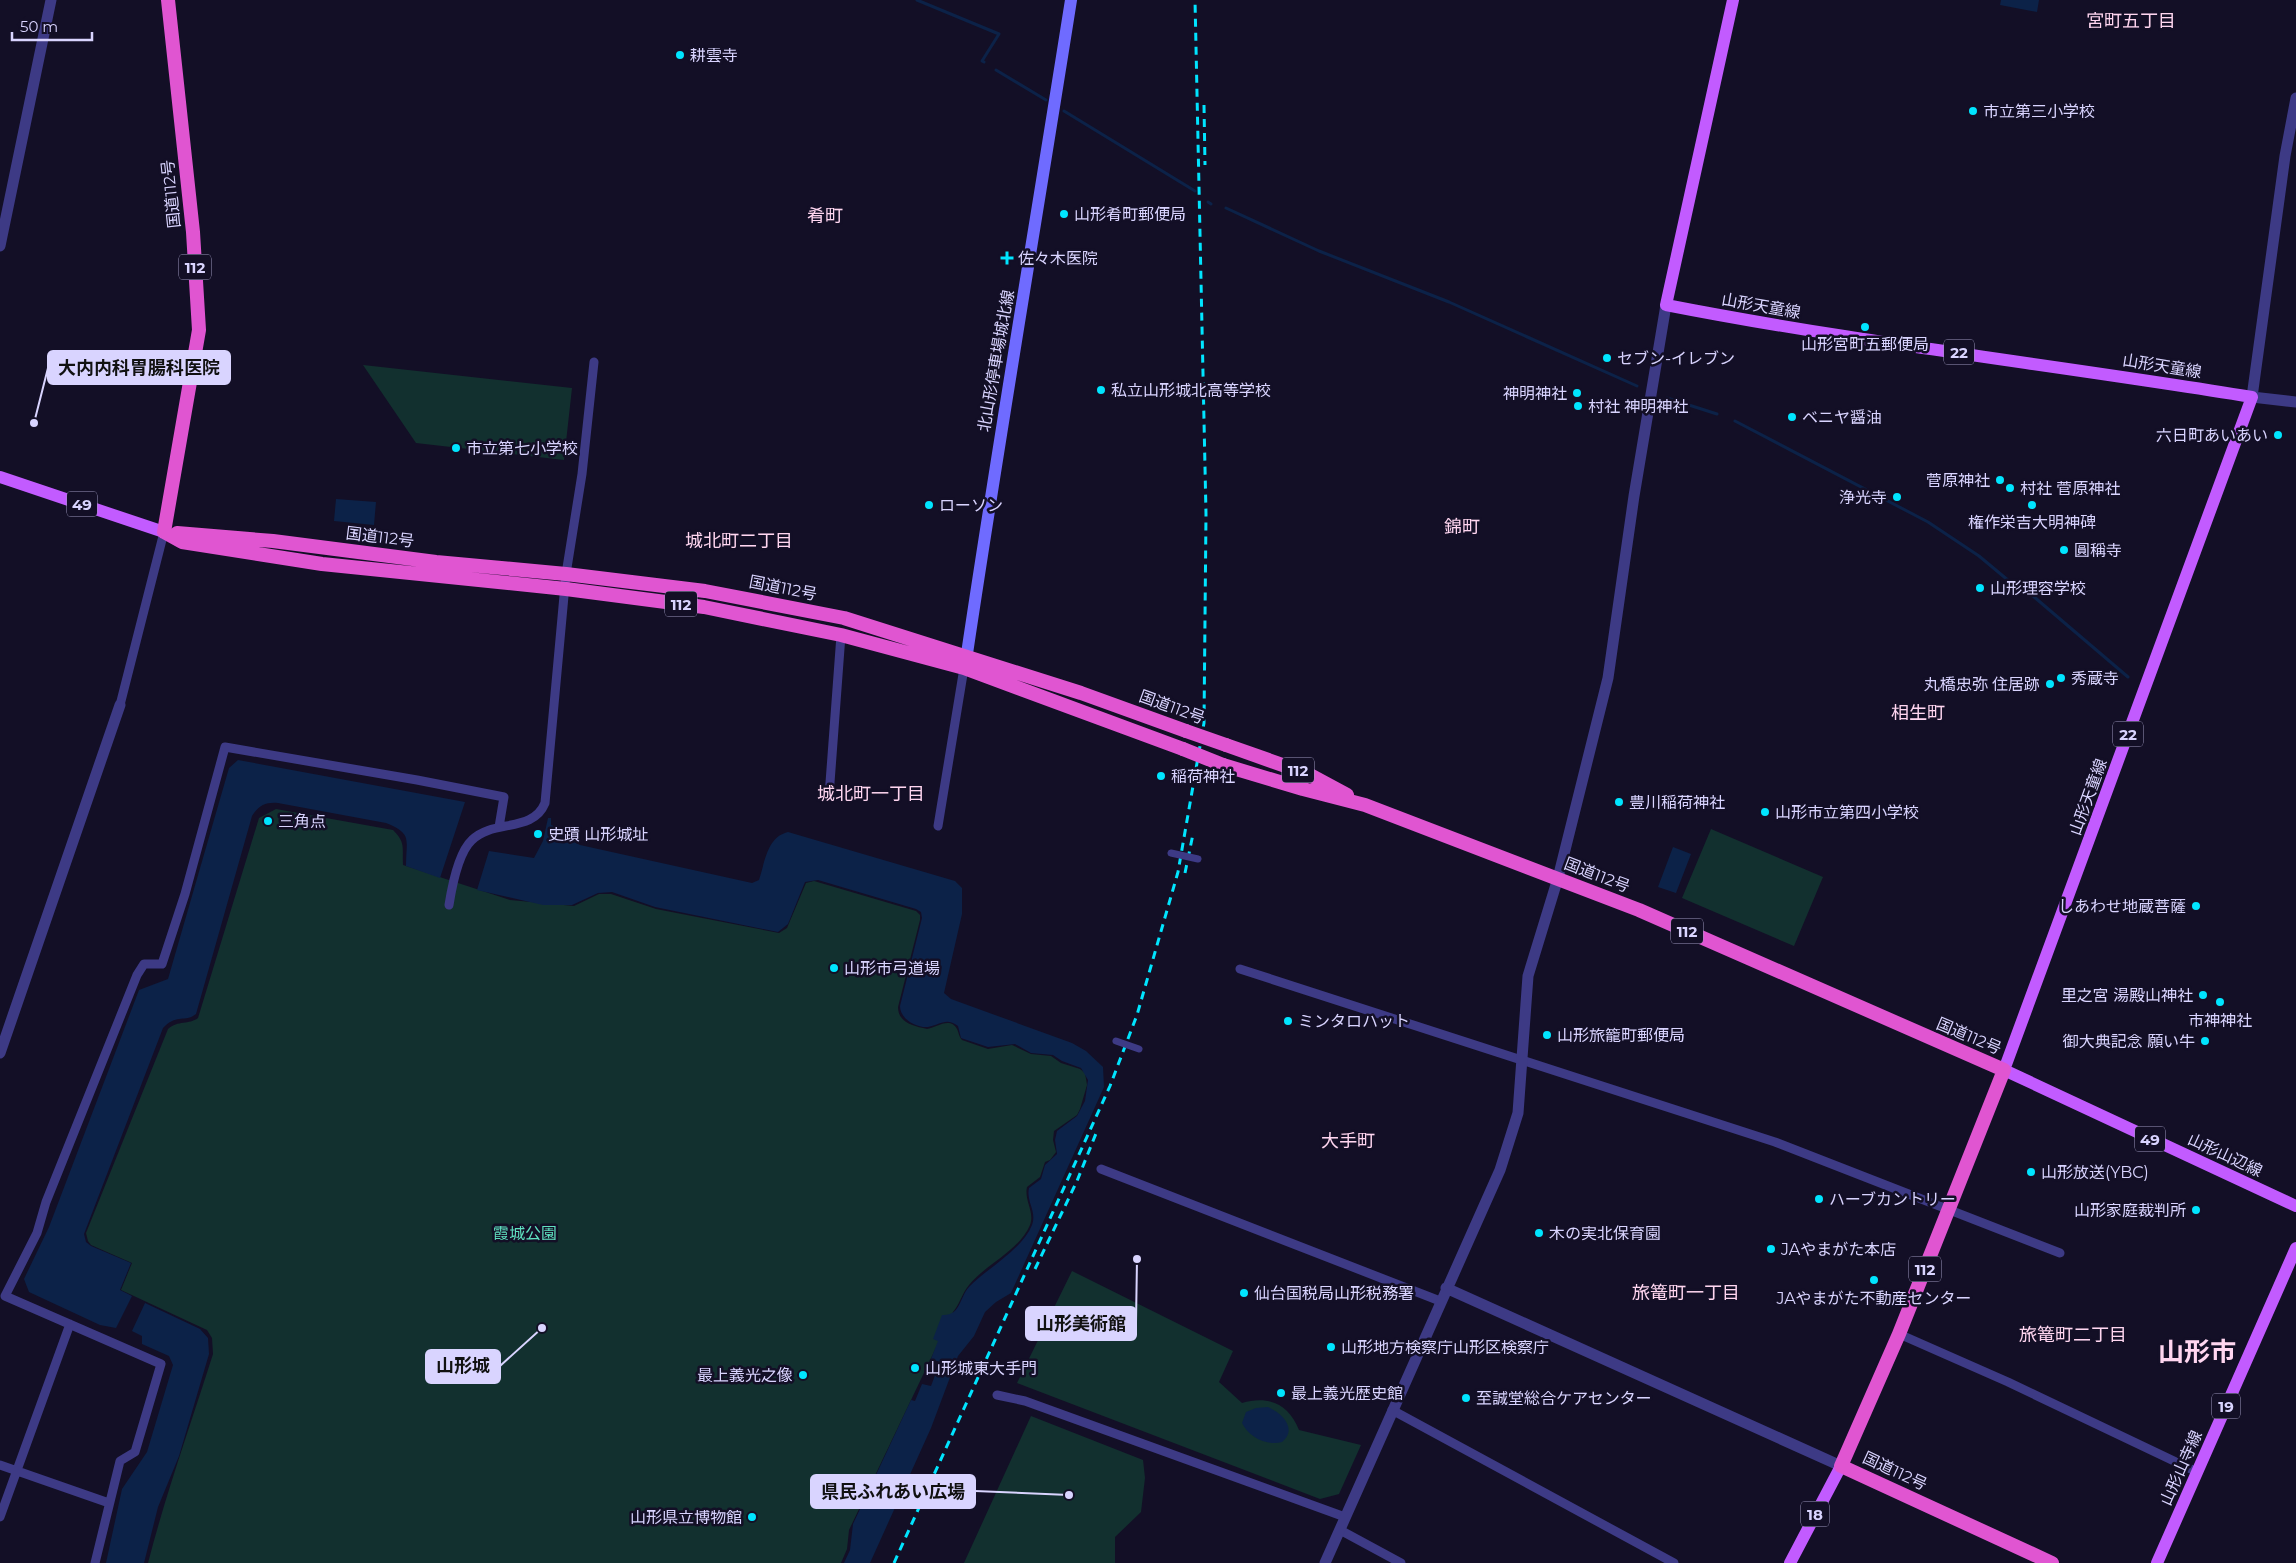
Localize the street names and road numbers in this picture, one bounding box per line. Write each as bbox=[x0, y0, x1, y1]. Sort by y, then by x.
street label: 国道112号 bbox=[158, 159, 184, 229]
road number: 112 bbox=[179, 254, 211, 280]
street label: 北山形停車場城北線 bbox=[974, 288, 1018, 434]
street label: 山形天童線 bbox=[1720, 290, 1802, 322]
road number: 22 bbox=[1944, 340, 1974, 364]
street label: 山形天童線 bbox=[2121, 350, 2203, 382]
road number: 49 bbox=[67, 492, 97, 516]
street label: 国道112号 bbox=[345, 523, 415, 551]
street label: 国道112号 bbox=[747, 572, 819, 604]
road number: 112 bbox=[665, 592, 697, 616]
street label: 国道112号 bbox=[1137, 686, 1207, 728]
road number: 22 bbox=[2113, 722, 2143, 746]
street label: 山形天童線 bbox=[2065, 756, 2111, 838]
road number: 112 bbox=[1282, 758, 1314, 782]
street label: 国道112号 bbox=[1562, 854, 1632, 896]
road number: 112 bbox=[1671, 918, 1703, 944]
street label: 国道112号 bbox=[1934, 1014, 2004, 1058]
road number: 49 bbox=[2135, 1126, 2165, 1152]
street label: 山形山辺線 bbox=[2185, 1129, 2265, 1181]
road number: 112 bbox=[1909, 1256, 1941, 1282]
road number: 19 bbox=[2212, 1394, 2240, 1418]
street label: 山形山寺線 bbox=[2156, 1428, 2206, 1508]
street label: 国道112号 bbox=[1860, 1448, 1930, 1494]
road number: 18 bbox=[1801, 1502, 1829, 1526]

